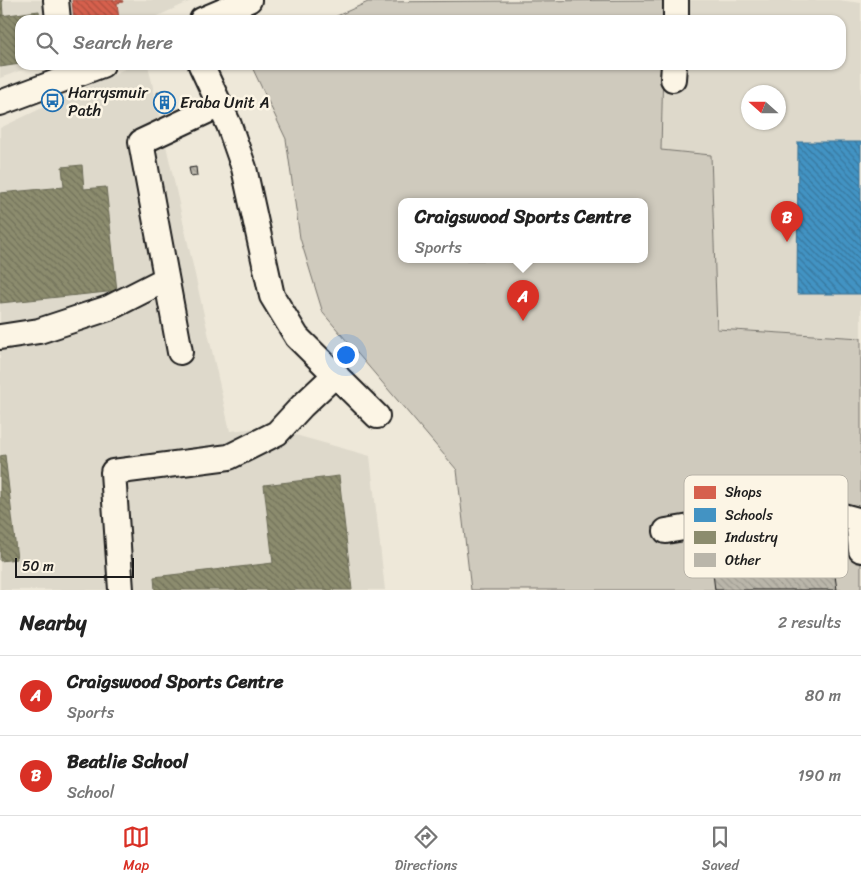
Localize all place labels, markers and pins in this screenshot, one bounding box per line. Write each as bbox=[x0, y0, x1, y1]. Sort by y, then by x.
place label: Harrysmuir Path bbox=[68, 78, 149, 125]
place label: Eraba Unit A bbox=[180, 88, 269, 117]
bus stop icon: Harrysmuir Path bbox=[40, 89, 64, 113]
building icon: Eraba Unit A bbox=[152, 90, 176, 114]
pin: B bbox=[771, 201, 803, 242]
pin: A bbox=[507, 280, 539, 321]

